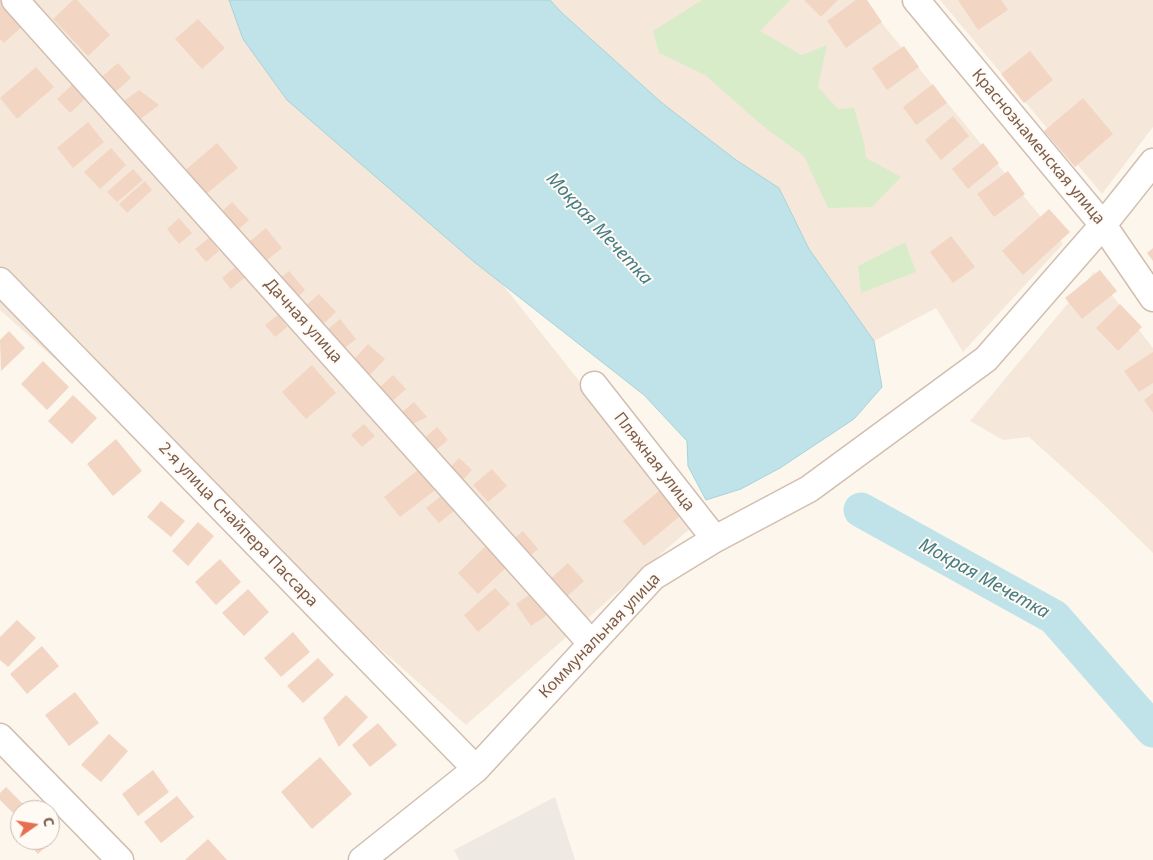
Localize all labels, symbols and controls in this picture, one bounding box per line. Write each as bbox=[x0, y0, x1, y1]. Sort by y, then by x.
street label: Краснознаменская улица bbox=[967, 65, 1109, 229]
water label: Мокрая Мечетка bbox=[541, 168, 657, 290]
street label: Дачная улица bbox=[260, 275, 346, 367]
street label: Пляжная улица bbox=[610, 409, 698, 515]
street label: 2-я улица Снайпера Пассара bbox=[154, 439, 322, 611]
water label: Мокрая Мечетка bbox=[915, 534, 1053, 624]
street label: Коммунальная улица bbox=[535, 570, 665, 702]
north arrow bbox=[10, 800, 60, 850]
text: С bbox=[39, 815, 59, 828]

